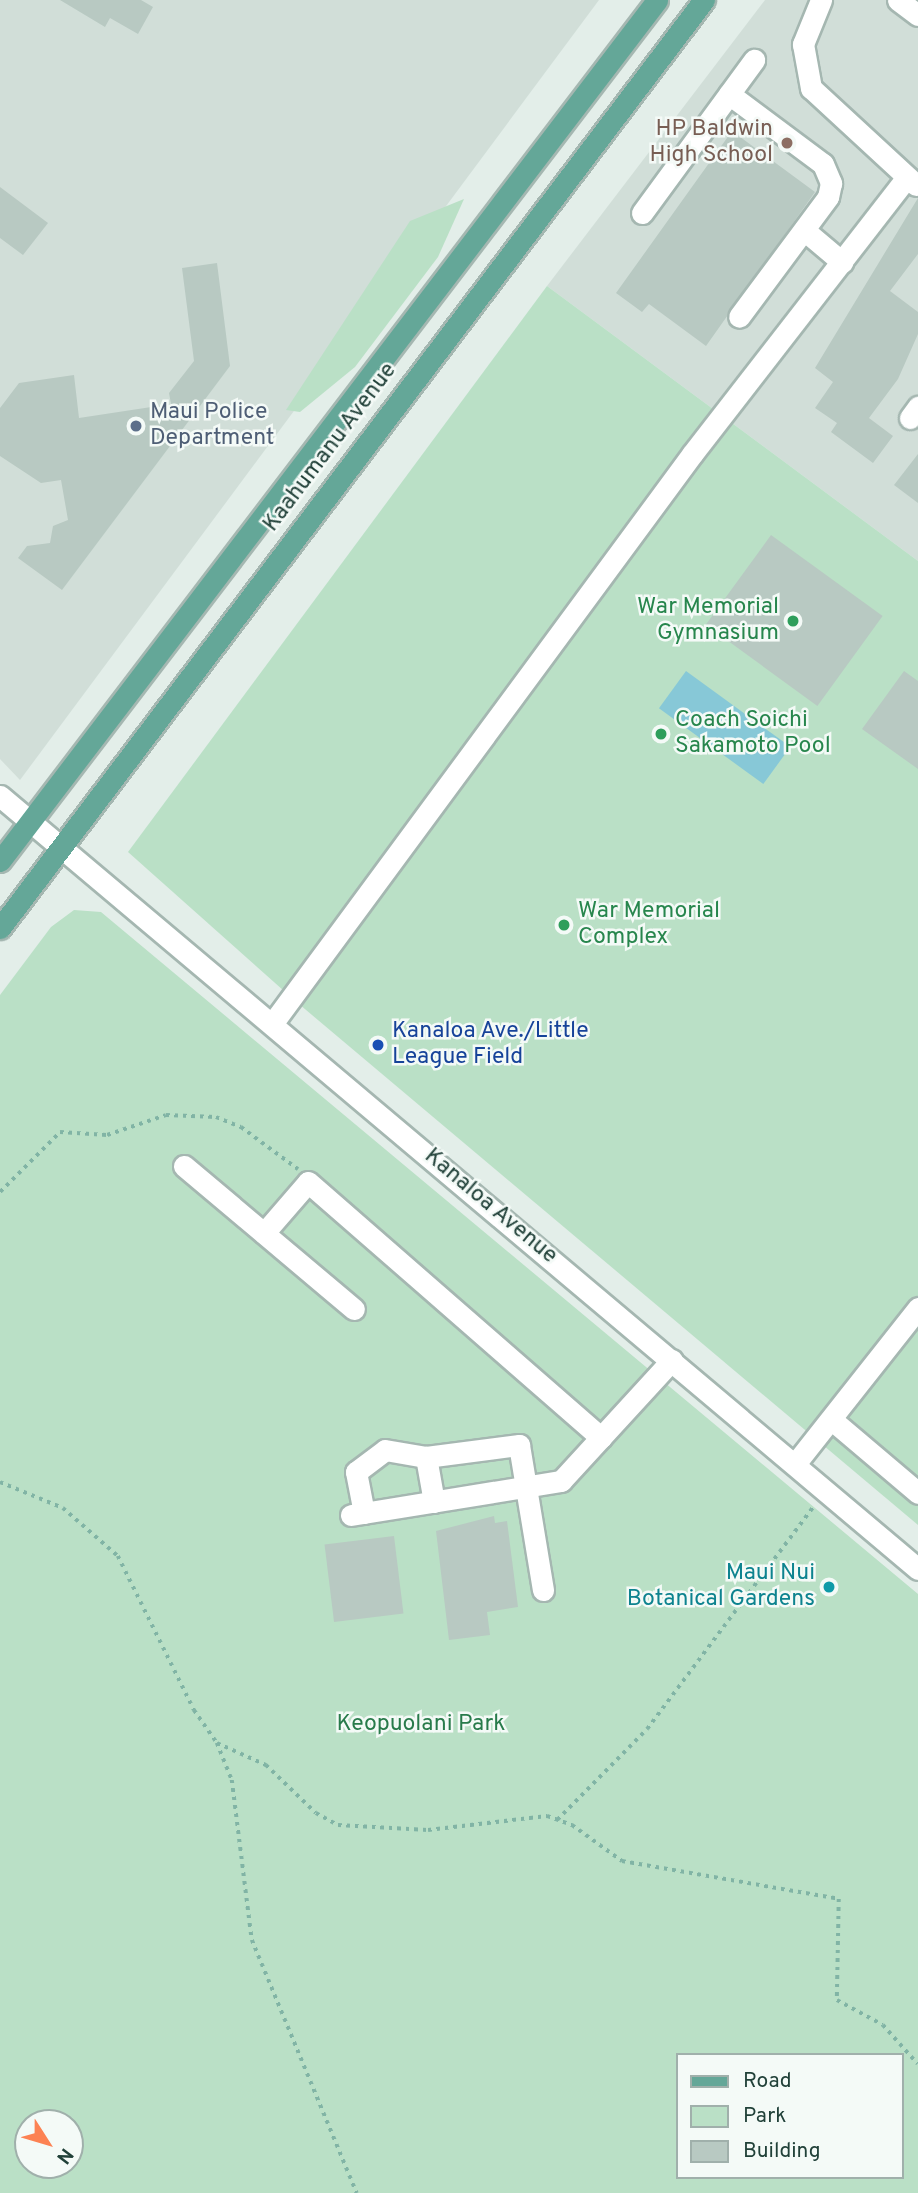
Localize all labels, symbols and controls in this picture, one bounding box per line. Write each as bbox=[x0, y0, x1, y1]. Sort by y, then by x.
place label: HP Baldwin High School bbox=[650, 116, 773, 170]
marker: HP Baldwin High School bbox=[779, 135, 795, 151]
street label: Kaahumanu Avenue bbox=[258, 358, 404, 538]
place label: Maui Police Department bbox=[150, 399, 275, 453]
marker: Maui Police Department bbox=[128, 418, 144, 434]
place label: War Memorial Gymnasium bbox=[637, 594, 779, 648]
marker: War Memorial Gymnasium bbox=[785, 613, 801, 629]
place label: Coach Soichi Sakamoto Pool bbox=[675, 707, 831, 761]
marker: Coach Soichi Sakamoto Pool bbox=[653, 726, 669, 742]
place label: War Memorial Complex bbox=[578, 898, 720, 952]
marker: War Memorial Complex bbox=[556, 917, 572, 933]
place label: Kanaloa Ave./Little League Field bbox=[392, 1018, 589, 1072]
marker: Kanaloa Ave./Little League Field bbox=[370, 1037, 386, 1053]
street label: Kanaloa Avenue bbox=[418, 1143, 562, 1271]
place label: Maui Nui Botanical Gardens bbox=[627, 1560, 815, 1614]
marker: Maui Nui Botanical Gardens bbox=[821, 1579, 837, 1595]
park label: Keopuolani Park bbox=[337, 1711, 505, 1739]
legend bbox=[676, 2053, 904, 2179]
text: Road bbox=[743, 2068, 792, 2095]
text: Park bbox=[743, 2103, 786, 2130]
north arrow bbox=[14, 2109, 84, 2179]
text: Building bbox=[743, 2138, 821, 2165]
text: N bbox=[50, 2143, 78, 2168]

